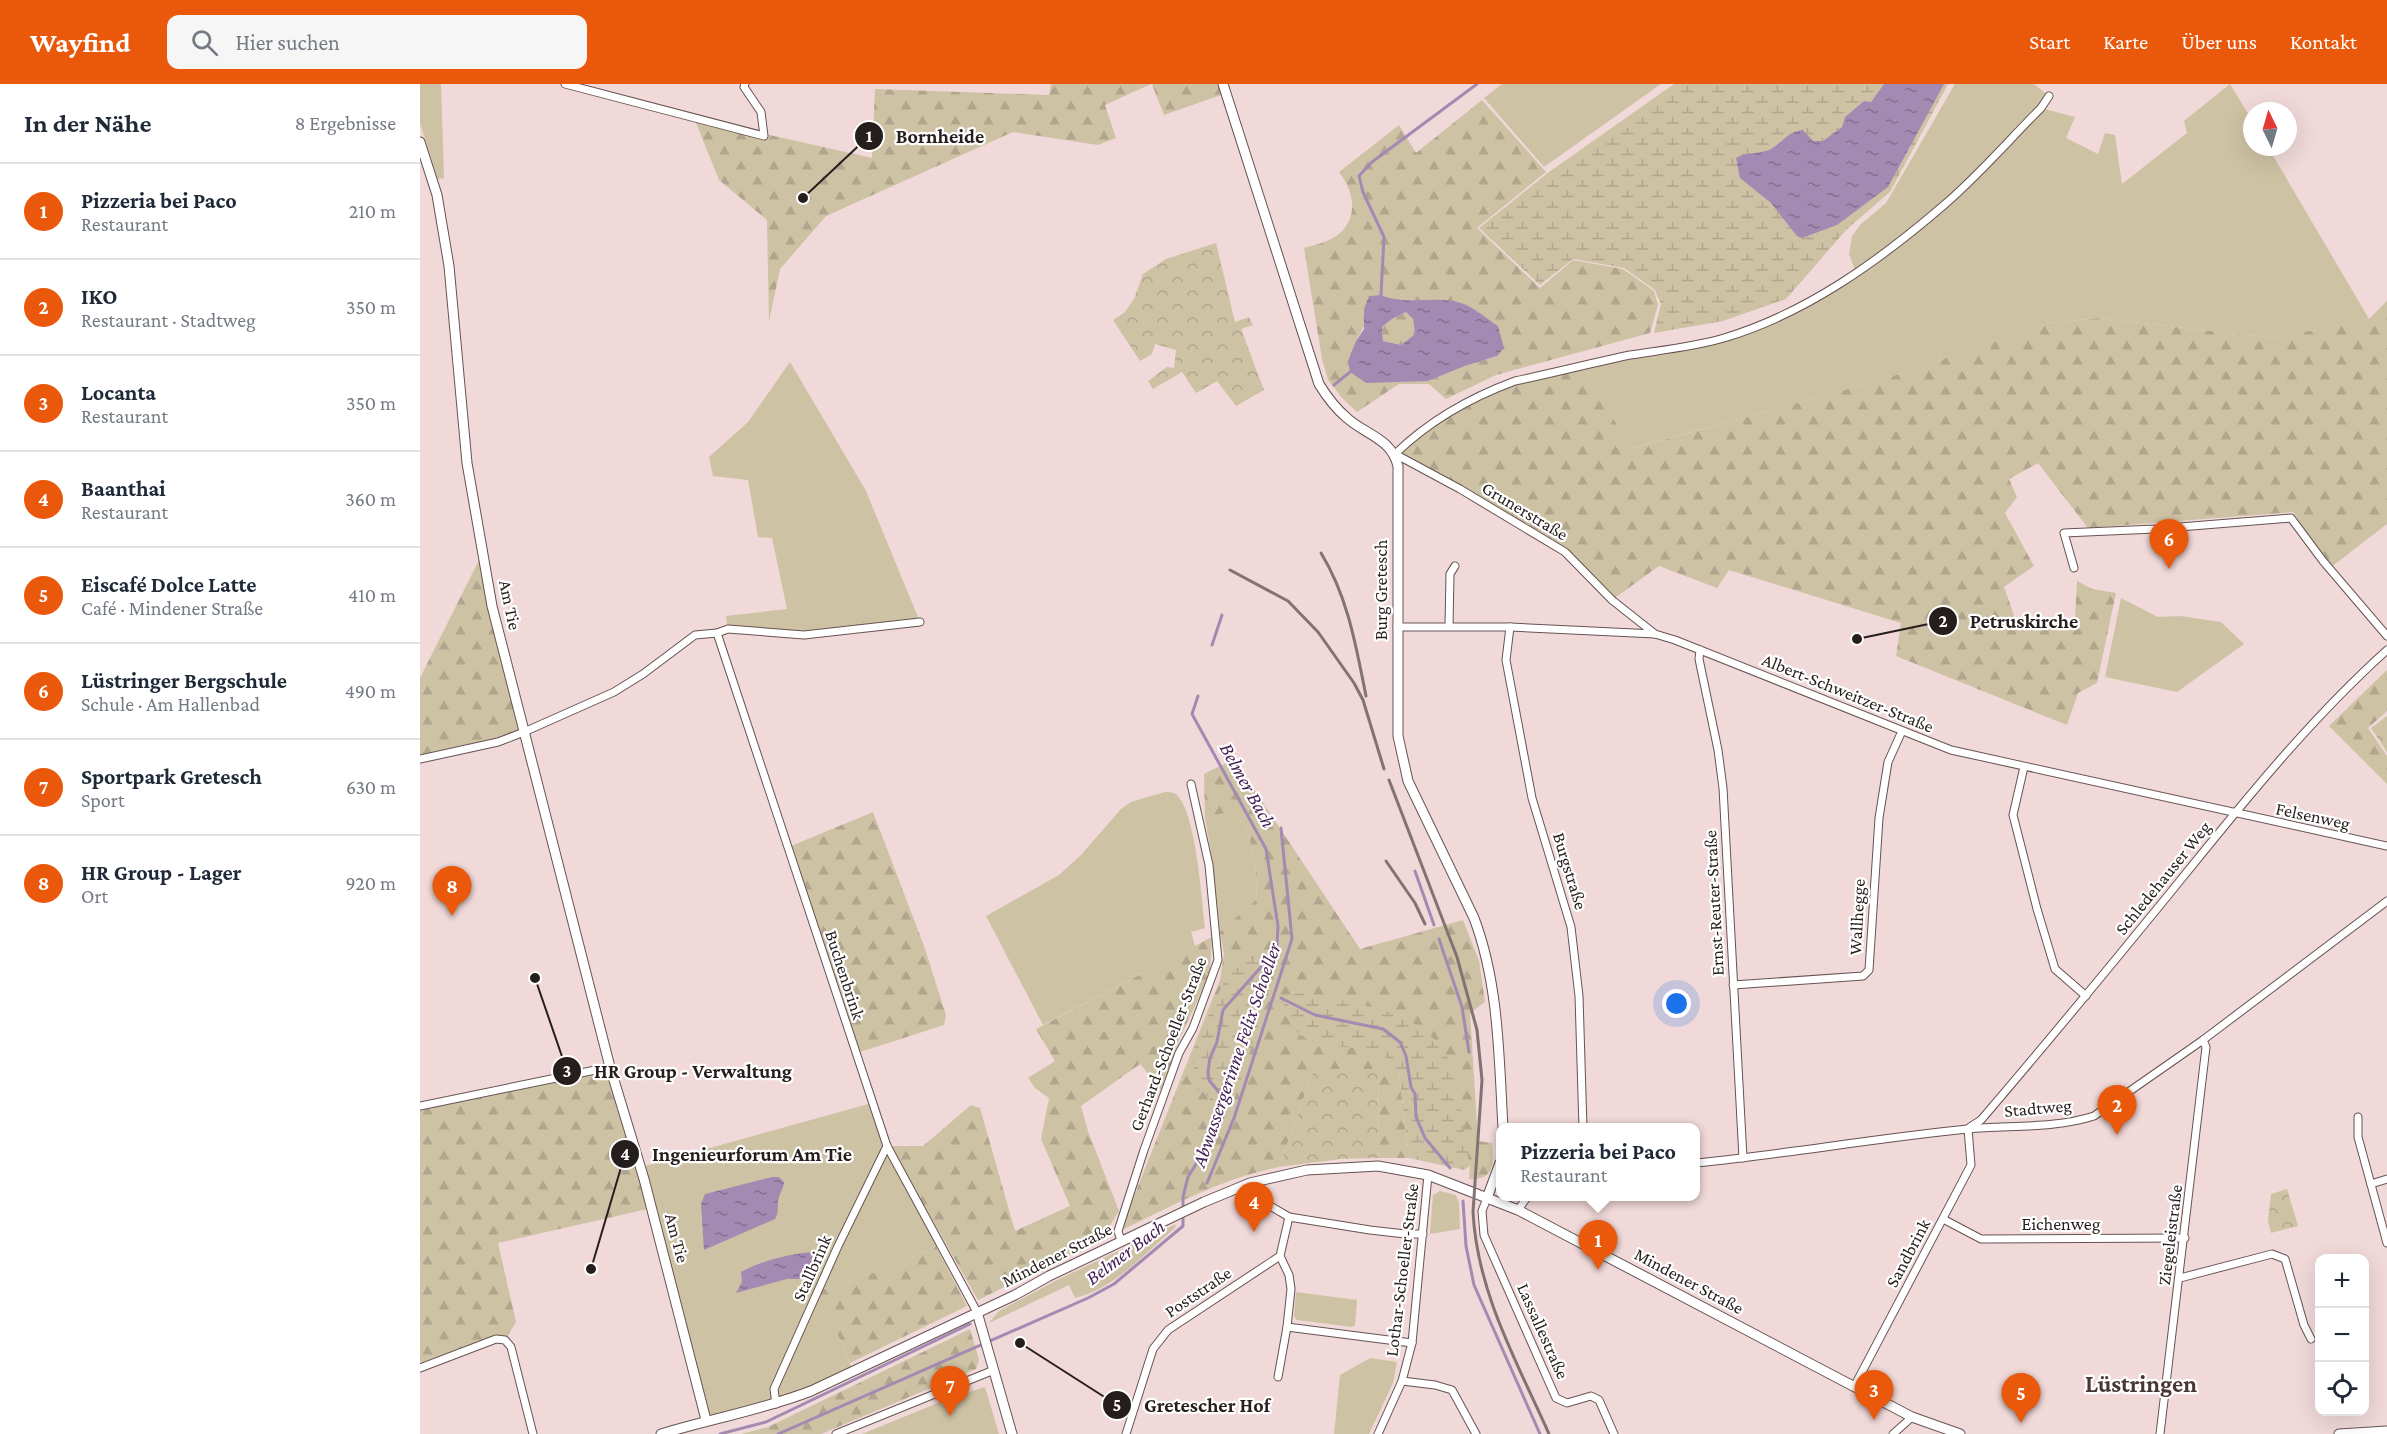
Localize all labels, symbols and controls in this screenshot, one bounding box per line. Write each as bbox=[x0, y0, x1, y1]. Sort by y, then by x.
search box bbox=[167, 15, 587, 69]
icon: search bbox=[188, 26, 221, 59]
text: Wayfind bbox=[30, 27, 131, 58]
text: Hier suchen bbox=[236, 30, 340, 55]
text: Start bbox=[2029, 30, 2070, 54]
text: Karte bbox=[2103, 30, 2148, 54]
text: Über uns bbox=[2181, 30, 2257, 54]
text: Kontakt bbox=[2290, 30, 2357, 54]
north arrow bbox=[2243, 102, 2297, 156]
text: In der Nähe bbox=[24, 109, 152, 138]
text: 8 Ergebnisse bbox=[295, 112, 396, 134]
callout: Bornheide bbox=[854, 117, 996, 155]
text: Bornheide bbox=[896, 125, 984, 147]
text: 1 bbox=[866, 126, 873, 146]
text: Pizzeria bei Paco bbox=[81, 188, 237, 213]
text: 1 bbox=[40, 200, 47, 222]
text: 210 m bbox=[349, 200, 396, 222]
text: Restaurant bbox=[81, 213, 168, 235]
text: IKO bbox=[81, 284, 117, 309]
text: 2 bbox=[38, 296, 49, 318]
text: 350 m bbox=[346, 296, 396, 318]
text: Restaurant · Stadtweg bbox=[81, 309, 256, 331]
text: Locanta bbox=[81, 380, 156, 405]
text: 3 bbox=[39, 392, 48, 414]
text: 350 m bbox=[346, 392, 396, 414]
text: Restaurant bbox=[81, 405, 168, 427]
text: Baanthai bbox=[81, 476, 166, 501]
street label: Grunerstraße bbox=[1478, 478, 1572, 544]
text: 4 bbox=[38, 488, 49, 510]
text: 360 m bbox=[345, 488, 396, 510]
text: Restaurant bbox=[81, 501, 168, 523]
pin: 6 bbox=[2150, 520, 2188, 569]
street label: Burg Gretesch bbox=[1371, 539, 1391, 640]
text: Eiscafé Dolce Latte bbox=[81, 572, 257, 597]
street label: Am Tie bbox=[495, 578, 525, 632]
text: 5 bbox=[39, 584, 48, 606]
text: 410 m bbox=[348, 584, 396, 606]
text: Café · Mindener Straße bbox=[81, 597, 263, 619]
callout: Petruskirche bbox=[1928, 602, 2091, 640]
text: Petruskirche bbox=[1970, 610, 2078, 632]
text: 2 bbox=[1938, 611, 1948, 631]
street label: Albert-Schweitzer-Straße bbox=[1759, 649, 1937, 737]
text: Lüstringer Bergschule bbox=[81, 668, 287, 693]
text: 6 bbox=[38, 680, 49, 702]
text: 490 m bbox=[345, 680, 396, 702]
text: Schule · Am Hallenbad bbox=[81, 693, 260, 715]
water label: Belmer Bach bbox=[1216, 739, 1280, 831]
text: Sportpark Gretesch bbox=[81, 764, 262, 789]
text: 7 bbox=[39, 776, 48, 798]
text: 630 m bbox=[346, 776, 396, 798]
text: Sport bbox=[81, 789, 125, 811]
street label: Felsenweg bbox=[2274, 798, 2352, 834]
street label: Schledehauser Weg bbox=[2111, 817, 2215, 939]
street label: Burgstraße bbox=[1549, 830, 1591, 912]
street label: Ernst-Reuter-Straße bbox=[1700, 830, 1728, 976]
text: HR Group - Lager bbox=[81, 860, 242, 885]
pin: 8 bbox=[432, 866, 471, 916]
text: 8 bbox=[38, 872, 49, 894]
text: 920 m bbox=[345, 872, 396, 894]
street label: Wallhegge bbox=[1845, 878, 1869, 956]
text: Ort bbox=[81, 885, 108, 907]
street label: Buchenbrink bbox=[821, 928, 869, 1023]
water label: Abwassergerinne Felix Schoeller bbox=[1187, 939, 1286, 1171]
street label: Gerhard-Schoeller-Straße bbox=[1126, 954, 1211, 1134]
your location bbox=[1662, 989, 1691, 1018]
callout: HR Group - Verwaltung bbox=[552, 1052, 804, 1090]
text: HR Group - Verwaltung bbox=[594, 1060, 792, 1082]
text: 3 bbox=[563, 1061, 571, 1081]
pin: 2 bbox=[2098, 1086, 2136, 1135]
street label: Stadtweg bbox=[2003, 1095, 2073, 1121]
popup bbox=[1496, 1123, 1700, 1201]
callout: Ingenieurforum Am Tie bbox=[610, 1135, 864, 1173]
text: Pizzeria bei Paco bbox=[1520, 1139, 1676, 1164]
text: Ingenieurforum Am Tie bbox=[652, 1143, 852, 1165]
text: 4 bbox=[620, 1144, 630, 1164]
text: Restaurant bbox=[1520, 1164, 1607, 1186]
pin: 4 bbox=[1234, 1182, 1274, 1232]
street label: Lothar-Schoeller-Straße bbox=[1381, 1182, 1423, 1358]
street label: Ziegeleistraße bbox=[2154, 1183, 2186, 1286]
street label: Am Tie bbox=[661, 1211, 693, 1265]
street label: Eichenweg bbox=[2022, 1214, 2101, 1234]
water label: Belmer Bach bbox=[1081, 1215, 1169, 1289]
street label: Sandbrink bbox=[1882, 1215, 1935, 1291]
street label: Mindener Straße bbox=[999, 1219, 1115, 1291]
pin: 1 bbox=[1578, 1220, 1618, 1270]
street label: Stallbrink bbox=[788, 1231, 836, 1304]
street label: Mindener Straße bbox=[1631, 1244, 1747, 1318]
map controls bbox=[2315, 1254, 2369, 1416]
button: + bbox=[2315, 1254, 2369, 1308]
street label: Poststraße bbox=[1161, 1262, 1235, 1321]
street label: Lassallestraße bbox=[1513, 1280, 1573, 1382]
button: − bbox=[2315, 1308, 2369, 1362]
button: locate bbox=[2315, 1362, 2369, 1416]
pin: 7 bbox=[930, 1366, 970, 1416]
pin: 3 bbox=[1854, 1370, 1894, 1420]
district label: Lüstringen bbox=[2085, 1370, 2197, 1397]
pin: 5 bbox=[2002, 1374, 2040, 1423]
callout: Gretescher Hof bbox=[1102, 1386, 1282, 1424]
text: Gretescher Hof bbox=[1144, 1394, 1272, 1416]
text: 5 bbox=[1113, 1395, 1121, 1415]

